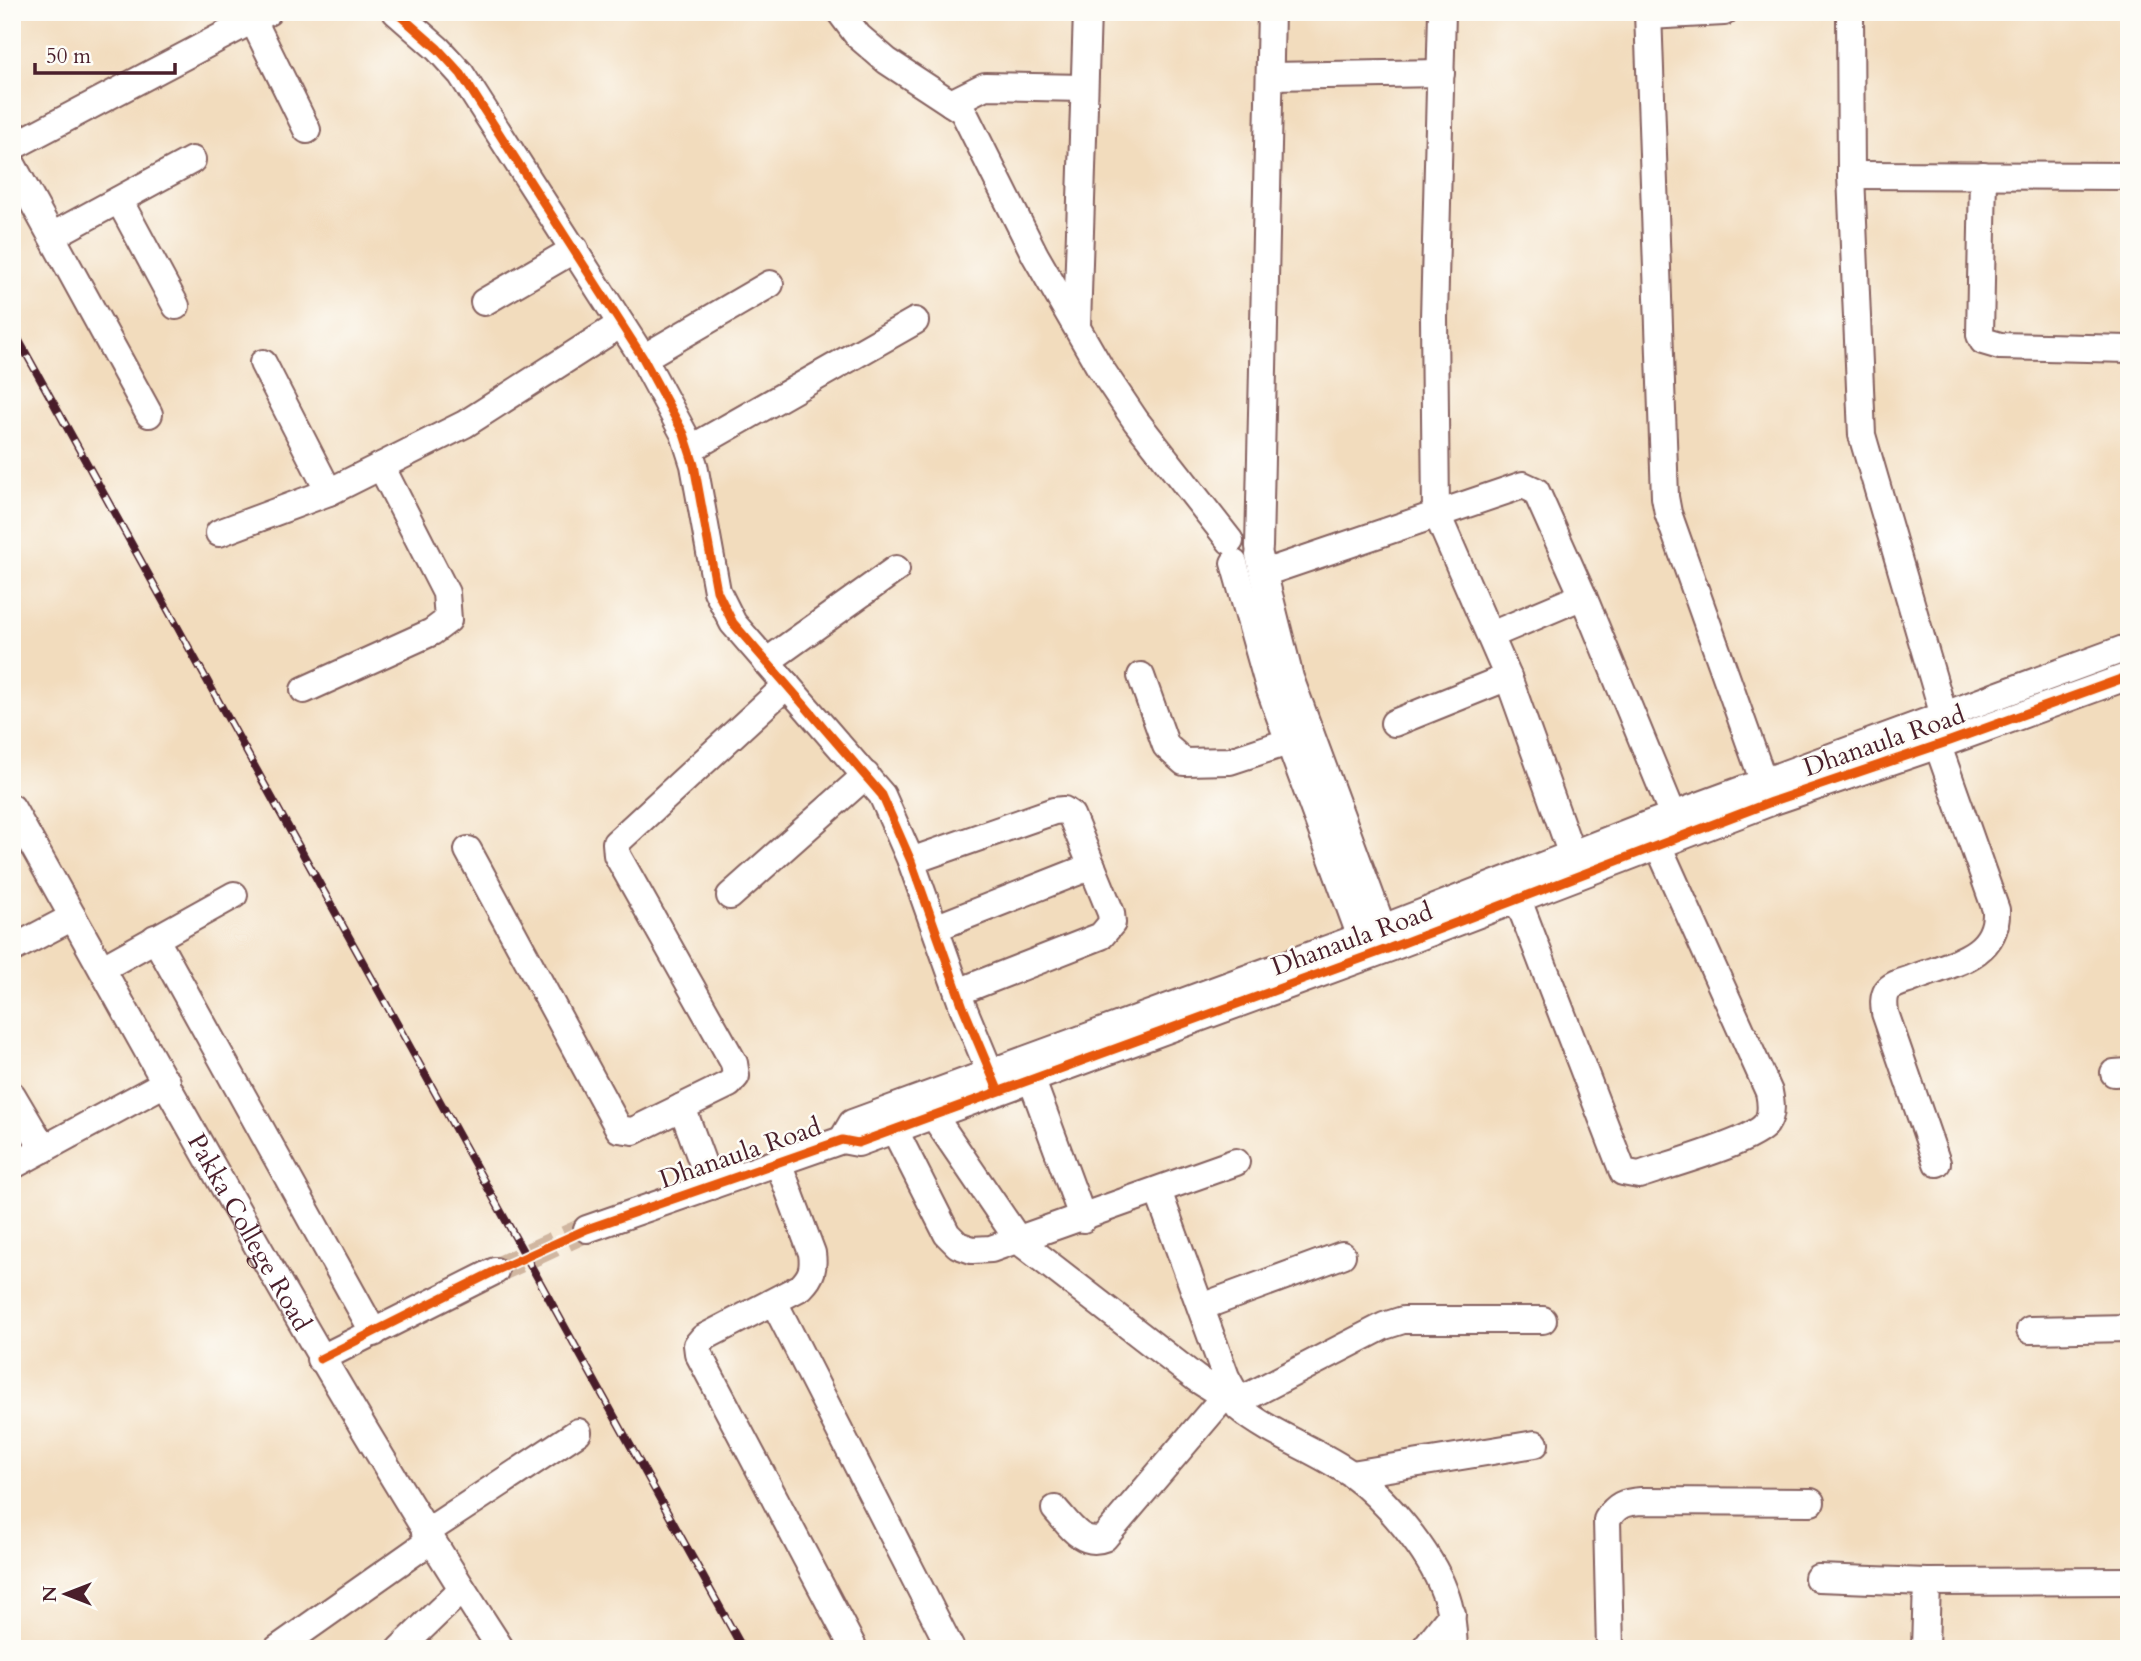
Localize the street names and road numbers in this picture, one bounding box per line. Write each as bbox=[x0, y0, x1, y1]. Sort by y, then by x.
street label: Dhanaula Road bbox=[1798, 697, 1970, 785]
street label: Dhanaula Road bbox=[1267, 894, 1437, 984]
street label: Dhanaula Road bbox=[654, 1109, 826, 1197]
street label: Pakka College Road bbox=[179, 1127, 320, 1337]

